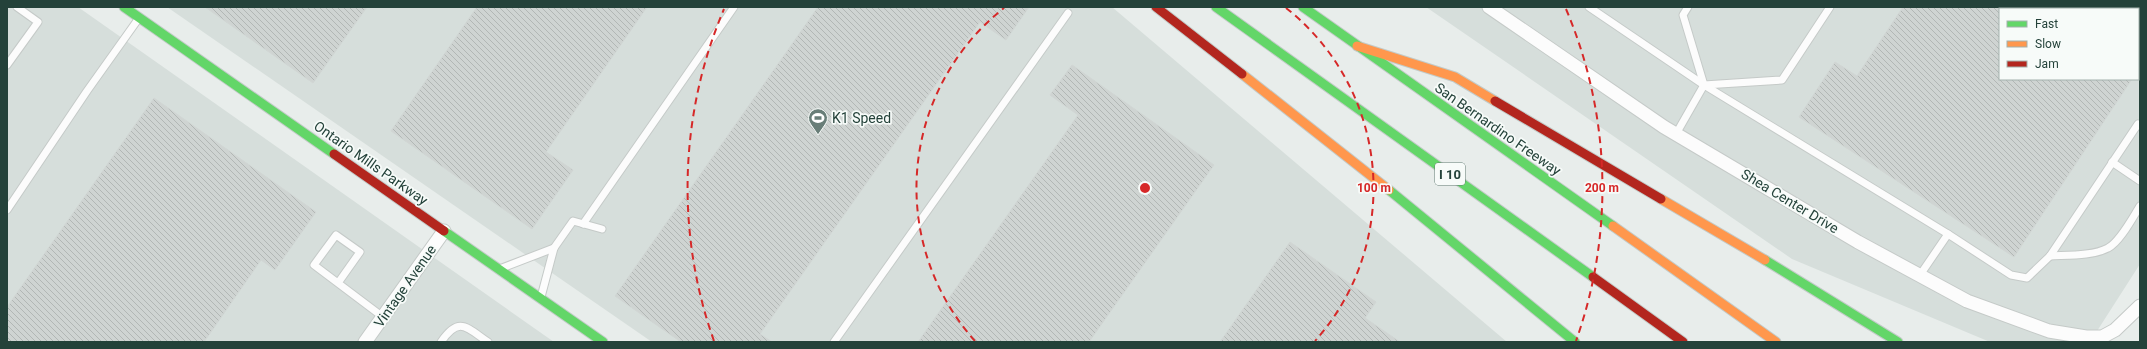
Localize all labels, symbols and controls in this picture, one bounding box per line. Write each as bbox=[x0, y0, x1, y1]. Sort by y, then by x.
legend bbox=[1999, 8, 2139, 80]
text: Fast bbox=[2035, 17, 2058, 31]
text: Slow bbox=[2035, 37, 2061, 51]
text: Jam bbox=[2035, 57, 2059, 71]
street label: San Bernardino Freeway bbox=[1432, 79, 1564, 179]
sports icon: K1 Speed bbox=[807, 107, 829, 135]
place label: K1 Speed bbox=[832, 110, 891, 126]
street label: Ontario Mills Parkway bbox=[311, 118, 431, 209]
road number: I 10 bbox=[1435, 163, 1465, 185]
street label: Shea Center Drive bbox=[1739, 166, 1841, 236]
centre of rings bbox=[1138, 181, 1152, 195]
text: 100 m bbox=[1357, 181, 1391, 195]
text: 200 m bbox=[1585, 181, 1619, 195]
street label: Vintage Avenue bbox=[371, 242, 439, 330]

